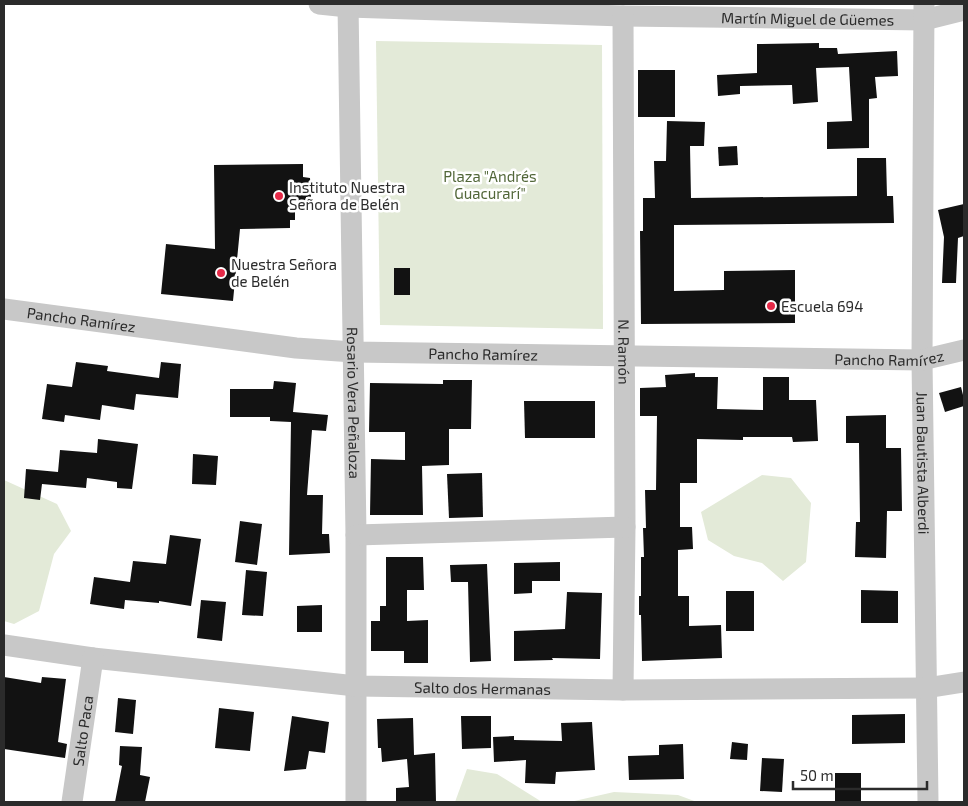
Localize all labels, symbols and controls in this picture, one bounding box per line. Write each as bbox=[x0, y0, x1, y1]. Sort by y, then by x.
street label: Martín Miguel de Güemes bbox=[721, 8, 894, 29]
park label: Plaza "Andrés Guacurarí" bbox=[443, 167, 537, 202]
place label: Instituto Nuestra Señora de Belén bbox=[289, 178, 405, 213]
marker: Instituto Nuestra Señora de Belén bbox=[273, 190, 285, 202]
place label: Nuestra Señora de Belén bbox=[231, 255, 337, 290]
marker: Nuestra Señora de Belén bbox=[215, 267, 227, 279]
place label: Escuela 694 bbox=[781, 297, 863, 315]
marker: Escuela 694 bbox=[765, 300, 777, 312]
street label: Pancho Ramírez bbox=[26, 303, 137, 336]
street label: N. Ramón bbox=[615, 319, 633, 385]
street label: Rosario Vera Peñaloza bbox=[344, 327, 364, 479]
street label: Pancho Ramírez bbox=[428, 344, 538, 364]
street label: Pancho Ramírez bbox=[834, 346, 946, 369]
street label: Juan Bautista Alberdi bbox=[913, 391, 933, 535]
street label: Salto dos Hermanas bbox=[414, 678, 551, 698]
street label: Salto Paca bbox=[68, 694, 96, 767]
scale bar bbox=[793, 758, 927, 790]
text: 50 m bbox=[800, 766, 834, 784]

